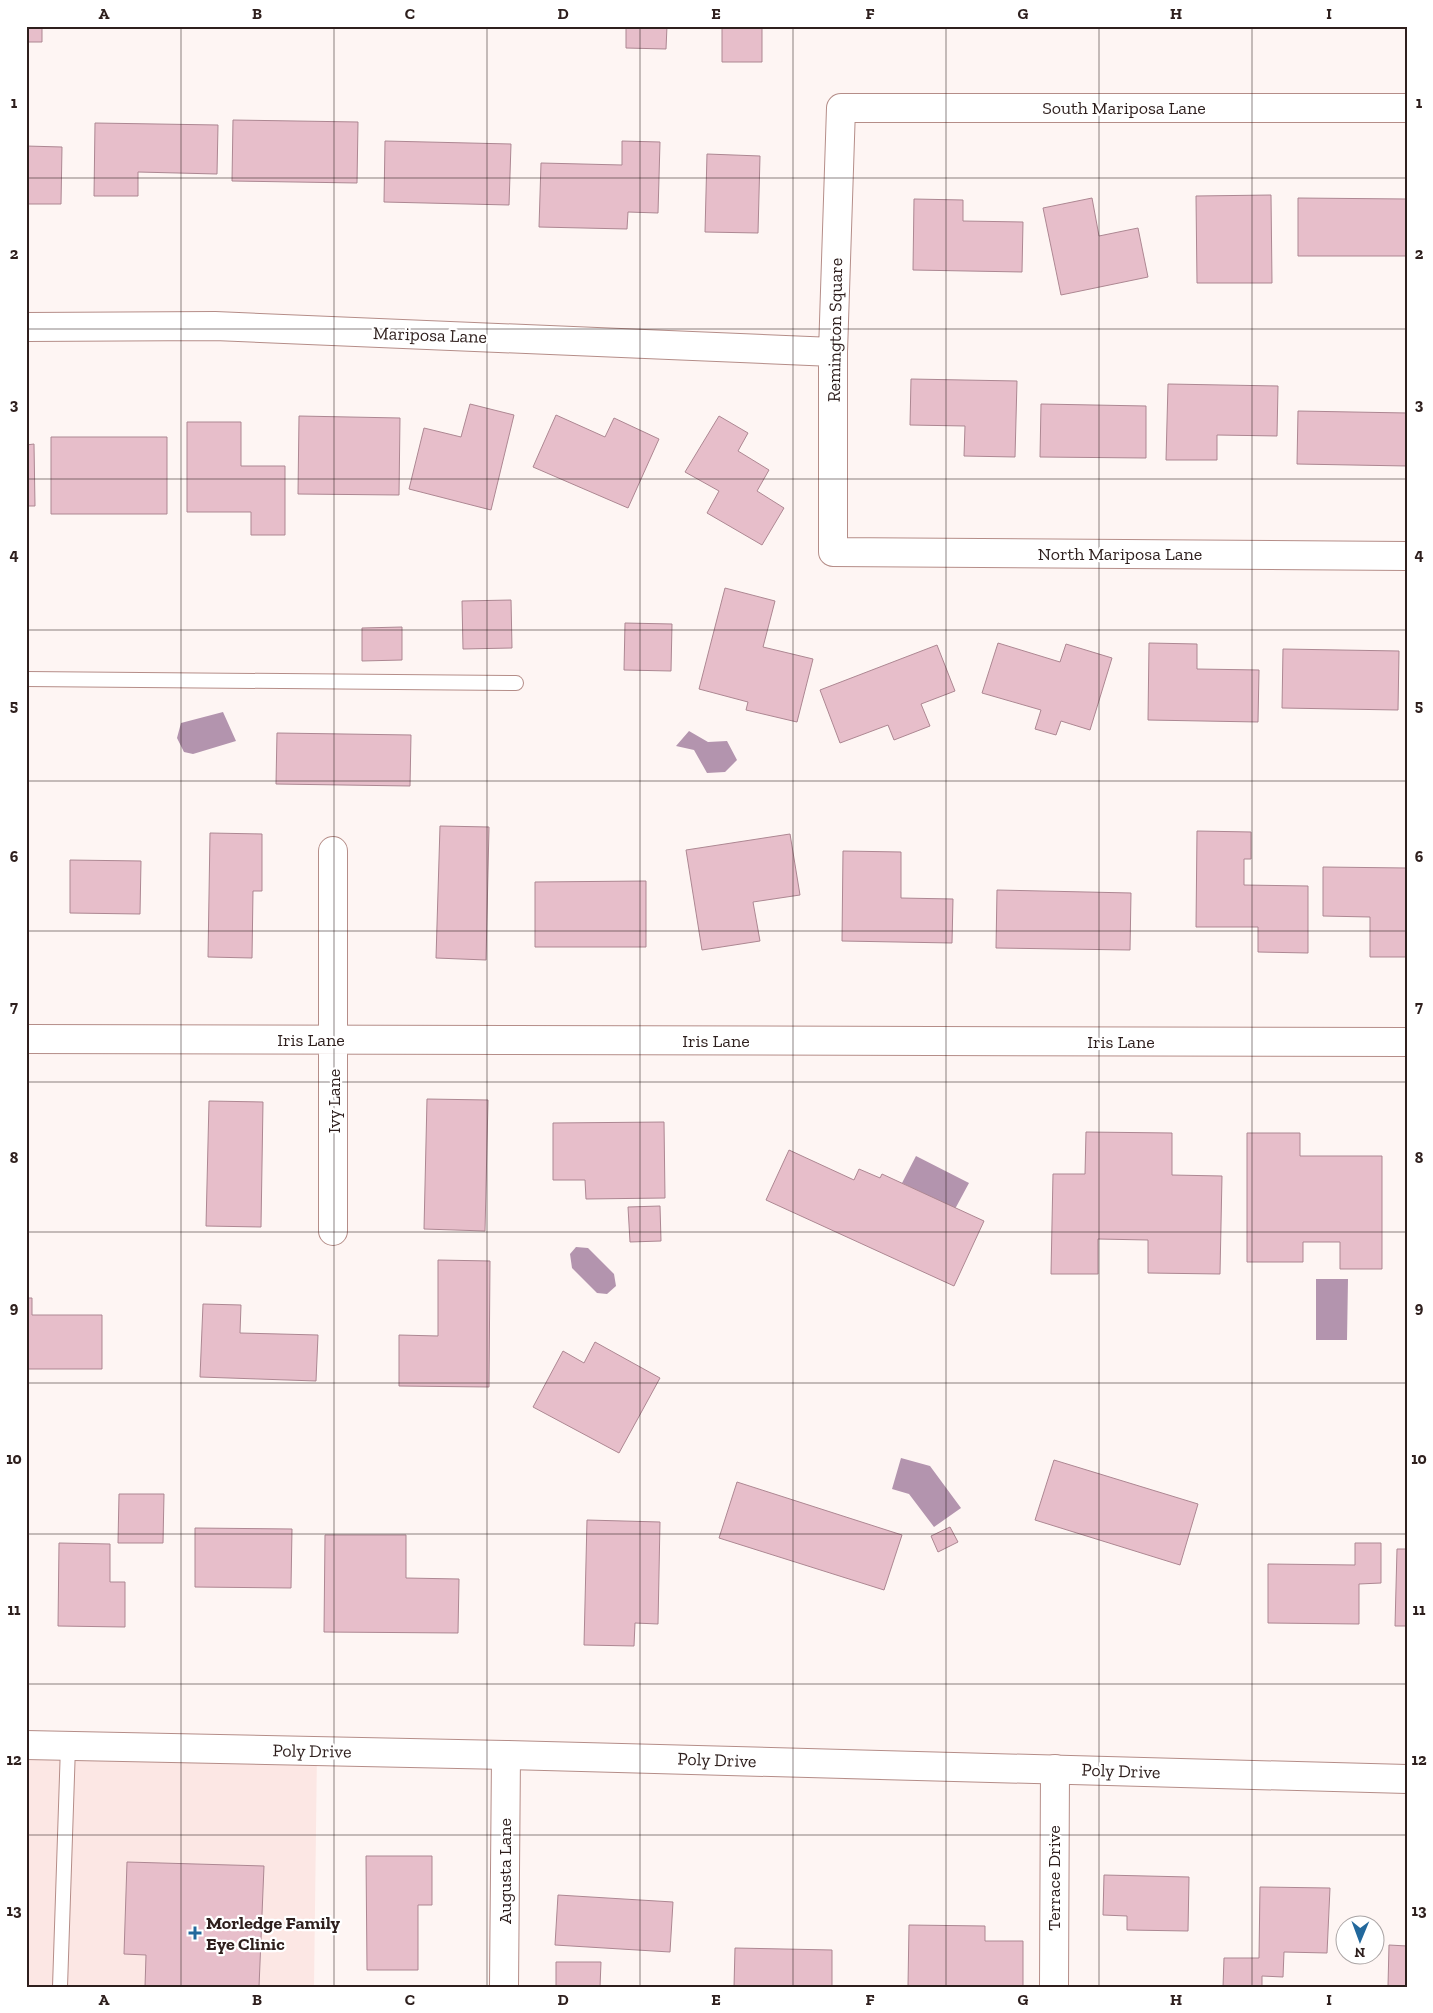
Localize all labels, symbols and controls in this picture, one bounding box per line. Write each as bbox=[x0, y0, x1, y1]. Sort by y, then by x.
text: A bbox=[99, 4, 110, 23]
text: B bbox=[252, 4, 262, 23]
text: C bbox=[405, 4, 415, 23]
text: D bbox=[557, 4, 569, 23]
text: E bbox=[711, 4, 721, 23]
text: F bbox=[865, 4, 875, 23]
text: G bbox=[1018, 4, 1029, 23]
text: H bbox=[1170, 4, 1182, 23]
text: I bbox=[1326, 4, 1332, 23]
text: 1 bbox=[11, 93, 18, 112]
text: 1 bbox=[1416, 93, 1423, 112]
street label: South Mariposa Lane bbox=[1042, 97, 1206, 119]
text: 2 bbox=[10, 244, 19, 263]
text: 2 bbox=[1415, 244, 1424, 263]
street label: Remington Square bbox=[823, 258, 847, 402]
street label: Mariposa Lane bbox=[373, 322, 487, 348]
text: 3 bbox=[10, 395, 19, 414]
text: 3 bbox=[1415, 395, 1424, 414]
street label: North Mariposa Lane bbox=[1038, 543, 1202, 565]
text: 4 bbox=[9, 545, 19, 564]
text: 4 bbox=[1414, 545, 1424, 564]
text: 5 bbox=[10, 696, 18, 715]
text: 5 bbox=[1415, 696, 1423, 715]
text: 6 bbox=[10, 847, 19, 866]
text: 6 bbox=[1415, 847, 1424, 866]
text: 7 bbox=[10, 997, 18, 1016]
text: 7 bbox=[1415, 997, 1423, 1016]
street label: Iris Lane bbox=[277, 1029, 345, 1051]
street label: Iris Lane bbox=[682, 1030, 750, 1052]
street label: Iris Lane bbox=[1087, 1031, 1155, 1053]
street label: Ivy Lane bbox=[323, 1069, 345, 1133]
text: 8 bbox=[10, 1148, 19, 1167]
text: 8 bbox=[1415, 1148, 1424, 1167]
text: 9 bbox=[10, 1298, 19, 1317]
text: 9 bbox=[1415, 1298, 1424, 1317]
text: 10 bbox=[6, 1449, 22, 1468]
text: 10 bbox=[1411, 1449, 1427, 1468]
text: 11 bbox=[8, 1600, 21, 1619]
text: 11 bbox=[1413, 1600, 1426, 1619]
street label: Poly Drive bbox=[272, 1739, 352, 1763]
street label: Poly Drive bbox=[677, 1748, 757, 1772]
text: 12 bbox=[6, 1750, 22, 1769]
text: 12 bbox=[1411, 1750, 1427, 1769]
street label: Poly Drive bbox=[1081, 1759, 1161, 1783]
street label: Augusta Lane bbox=[494, 1818, 516, 1924]
street label: Terrace Drive bbox=[1043, 1825, 1065, 1931]
text: 13 bbox=[7, 1901, 22, 1920]
text: 13 bbox=[1412, 1901, 1427, 1920]
place label: Morledge Family Eye Clinic bbox=[206, 1912, 341, 1955]
north arrow bbox=[1336, 1916, 1386, 1966]
marker: Morledge Family Eye Clinic bbox=[188, 1926, 202, 1940]
text: N bbox=[1354, 1944, 1365, 1961]
text: A bbox=[99, 1990, 110, 2009]
text: B bbox=[252, 1990, 262, 2009]
text: C bbox=[405, 1990, 415, 2009]
text: D bbox=[557, 1990, 569, 2009]
text: E bbox=[711, 1990, 721, 2009]
text: F bbox=[865, 1990, 875, 2009]
text: G bbox=[1018, 1990, 1029, 2009]
text: H bbox=[1170, 1990, 1182, 2009]
text: I bbox=[1326, 1990, 1332, 2009]

